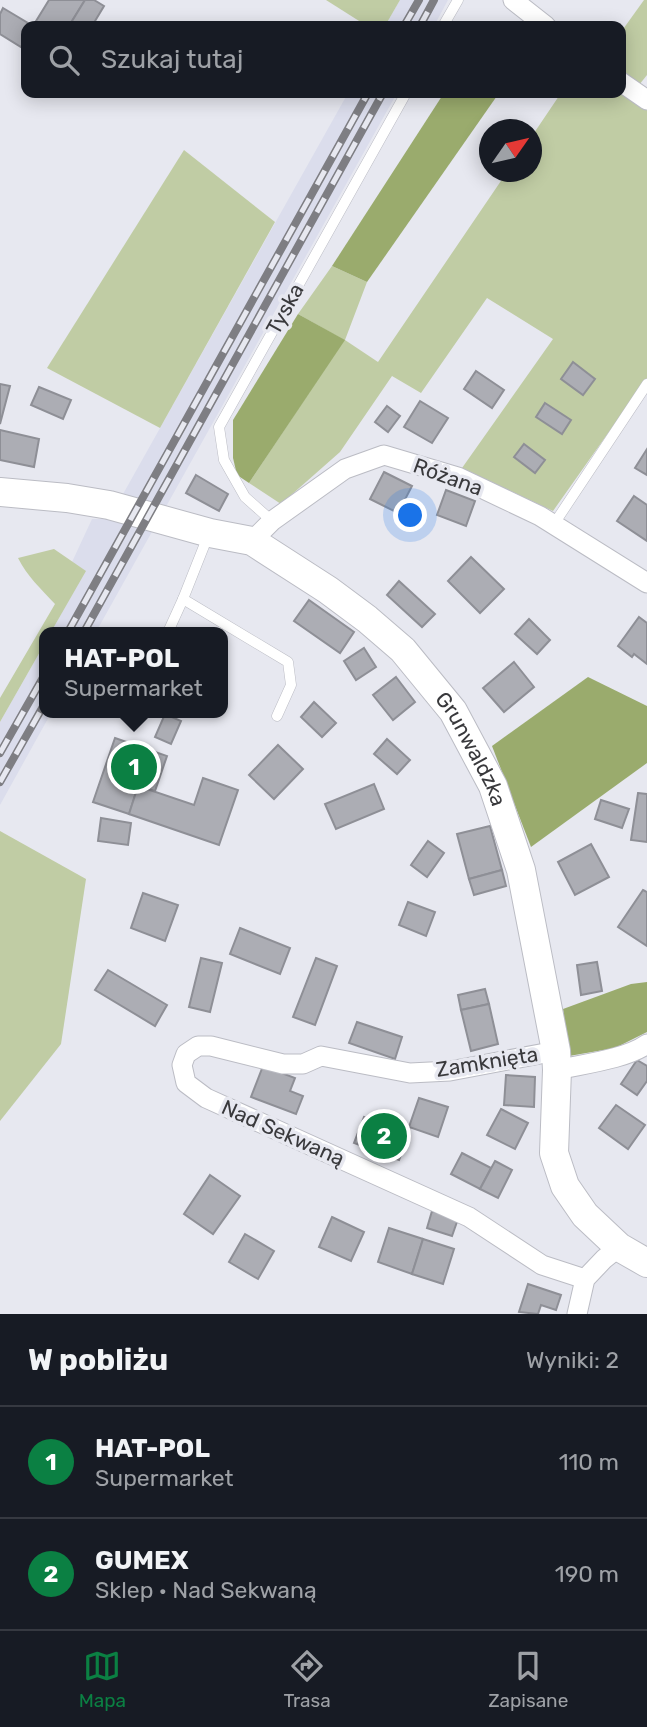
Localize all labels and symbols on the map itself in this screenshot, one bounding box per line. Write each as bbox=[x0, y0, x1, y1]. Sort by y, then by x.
north arrow bbox=[479, 119, 542, 182]
street label: Tyska bbox=[260, 279, 309, 339]
street label: Różana bbox=[410, 452, 486, 501]
your location bbox=[393, 498, 427, 532]
street label: Grunwaldzka bbox=[430, 687, 512, 809]
pin: 1 bbox=[111, 741, 157, 793]
street label: Zamknięta bbox=[434, 1041, 540, 1082]
street label: Nad Sekwaną bbox=[218, 1094, 349, 1171]
pin: 2 bbox=[361, 1110, 407, 1162]

